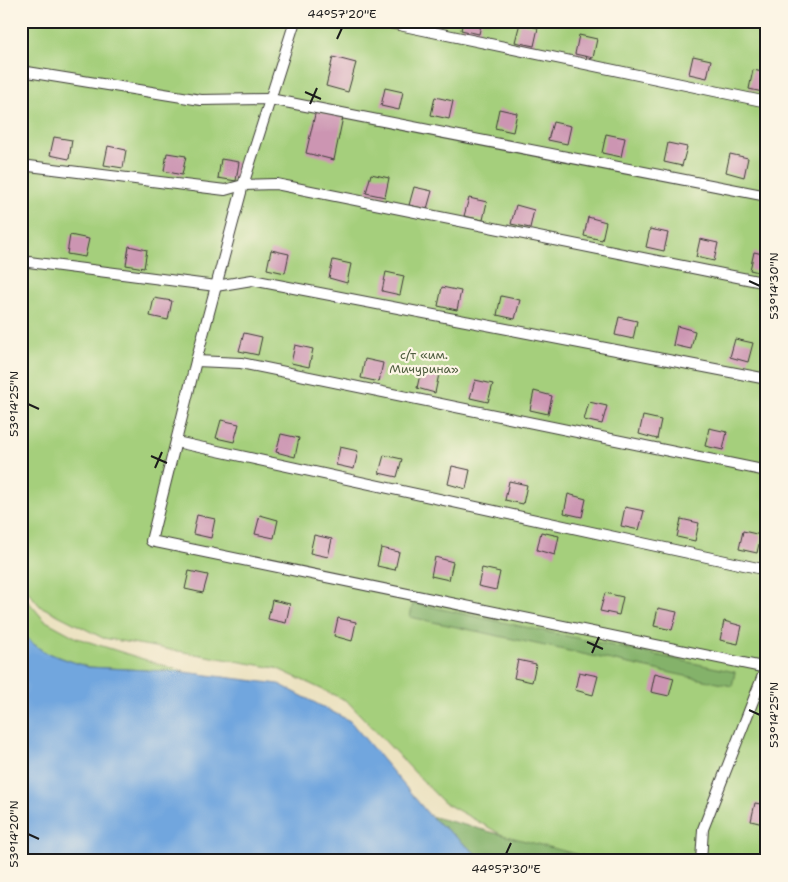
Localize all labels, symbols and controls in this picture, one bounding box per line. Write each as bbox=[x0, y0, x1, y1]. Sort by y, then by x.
text: 44°57'20"E bbox=[307, 6, 377, 22]
text: 53°14'30"N bbox=[766, 252, 782, 320]
park label: с/т «им. Мичурина» bbox=[389, 347, 459, 377]
text: 53°14'25"N bbox=[6, 371, 22, 437]
text: 53°14'25"N bbox=[766, 682, 782, 748]
text: 53°14'20"N bbox=[6, 800, 22, 868]
text: 44°57'30"E bbox=[471, 861, 541, 877]

